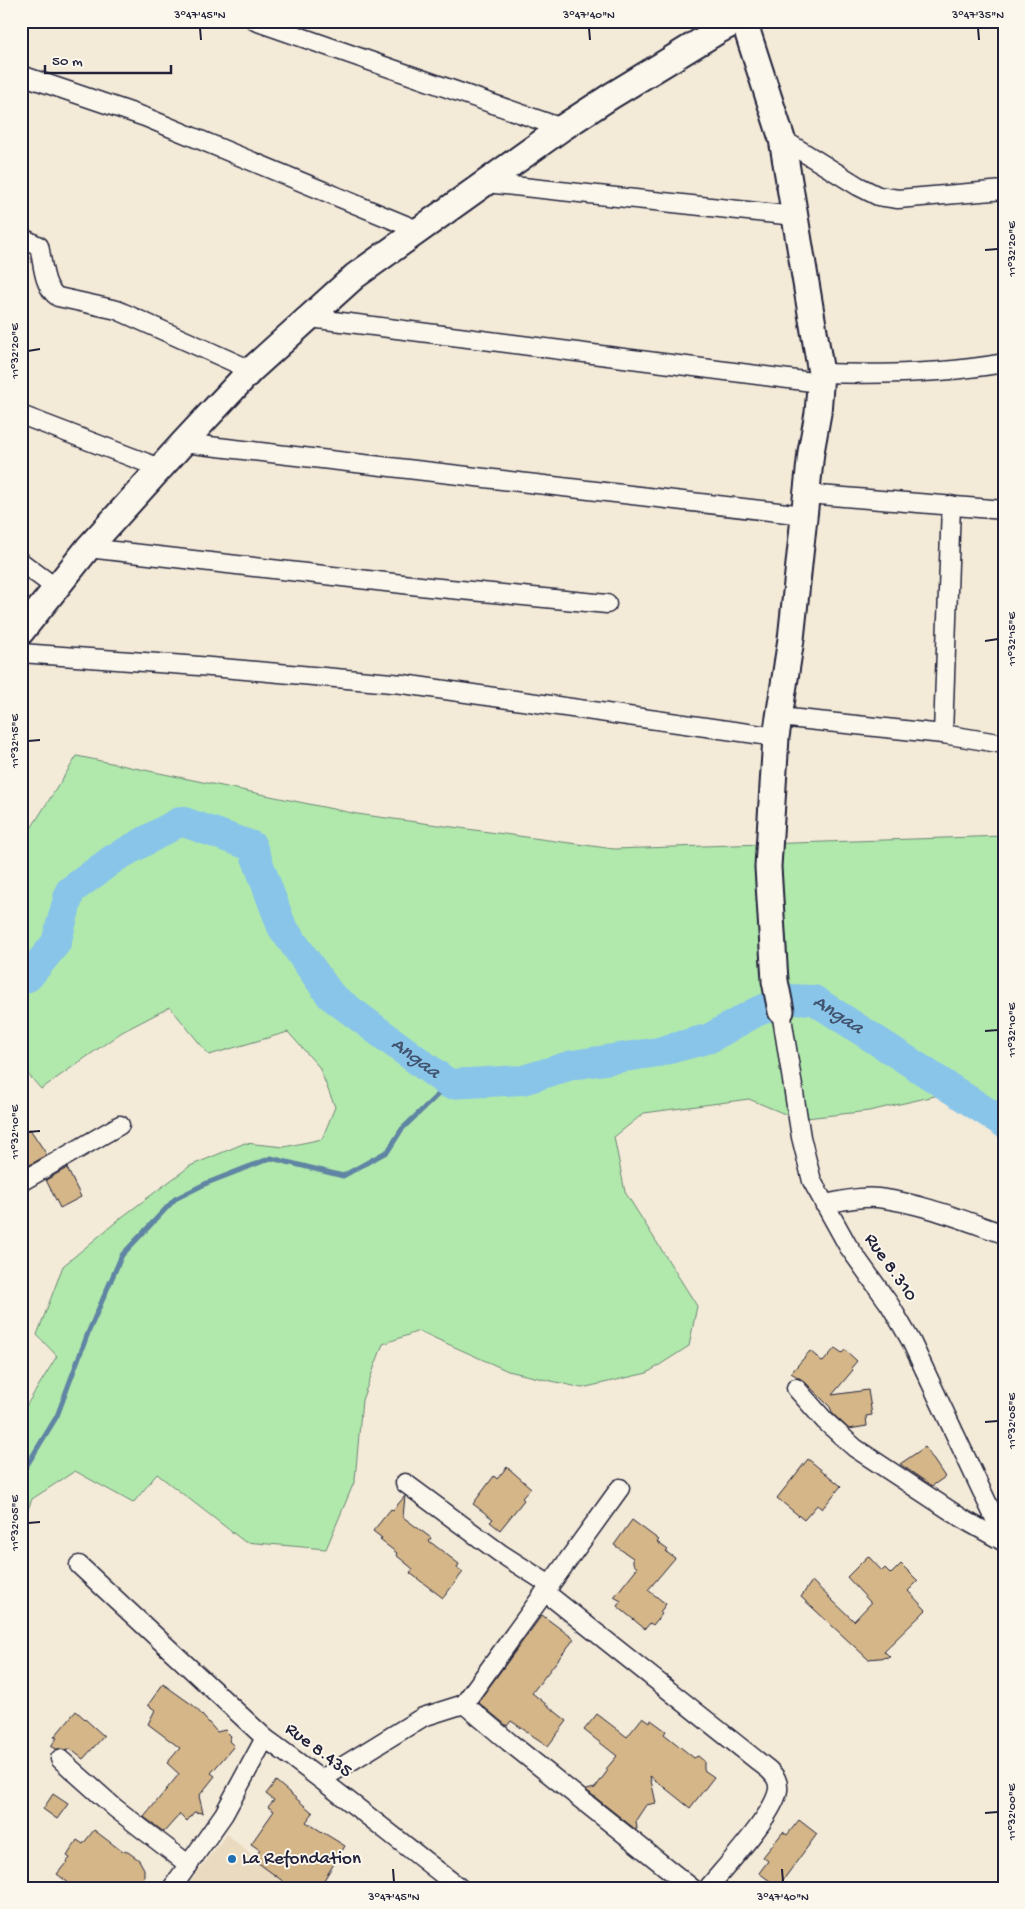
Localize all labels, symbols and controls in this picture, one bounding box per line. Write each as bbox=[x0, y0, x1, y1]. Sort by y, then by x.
text: 3°47'45"N bbox=[173, 9, 226, 23]
text: 3°47'40"N bbox=[562, 9, 615, 23]
text: 3°47'35"N bbox=[951, 9, 1004, 23]
scale bar bbox=[45, 42, 171, 74]
text: 50 m bbox=[52, 53, 83, 71]
text: 11°32'20"E bbox=[1006, 221, 1020, 278]
text: 11°32'20"E bbox=[9, 323, 23, 380]
text: 11°32'15"E bbox=[1006, 612, 1020, 667]
text: 11°32'15"E bbox=[9, 714, 23, 769]
water label: Angaa bbox=[809, 991, 869, 1041]
text: 11°32'10"E bbox=[1006, 1002, 1020, 1058]
water label: Angaa bbox=[386, 1033, 446, 1086]
text: 11°32'10"E bbox=[9, 1104, 23, 1160]
street label: Rue 8.310 bbox=[858, 1230, 922, 1307]
text: 11°32'05"E bbox=[1006, 1393, 1020, 1450]
text: 11°32'05"E bbox=[9, 1495, 23, 1552]
street label: Rue 8.435 bbox=[280, 1718, 356, 1784]
text: 11°32'00"E bbox=[1006, 1783, 1020, 1841]
place label: La Refondation bbox=[242, 1848, 361, 1871]
marker: La Refondation bbox=[226, 1853, 238, 1865]
text: 3°47'45"N bbox=[367, 1891, 420, 1905]
text: 3°47'40"N bbox=[756, 1891, 809, 1905]

